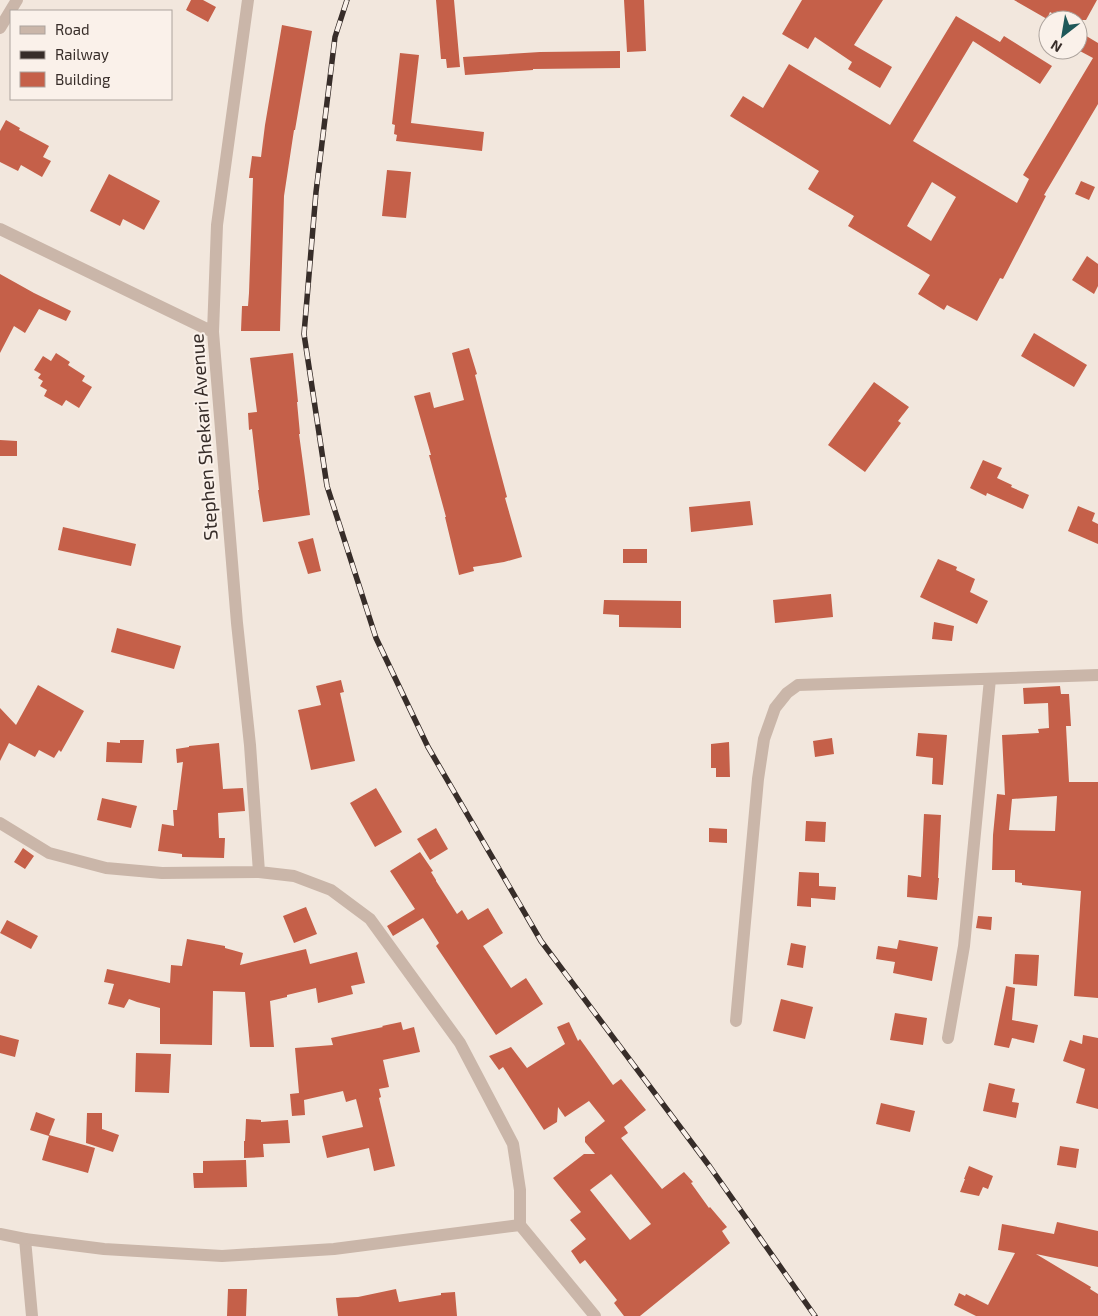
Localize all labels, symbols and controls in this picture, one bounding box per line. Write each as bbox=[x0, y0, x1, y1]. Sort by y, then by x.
legend bbox=[10, 10, 172, 100]
north arrow bbox=[1038, 10, 1088, 60]
text: Road bbox=[55, 20, 90, 38]
text: N bbox=[1047, 37, 1065, 56]
text: Railway bbox=[55, 45, 109, 63]
text: Building bbox=[55, 70, 111, 88]
street label: Stephen Shekari Avenue bbox=[184, 333, 222, 541]

